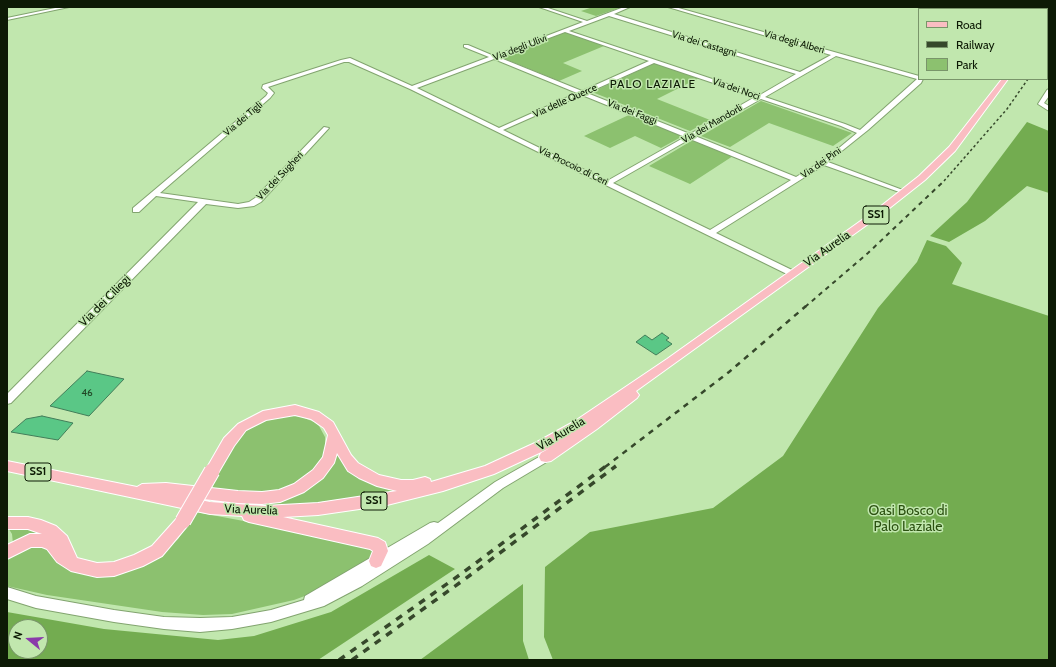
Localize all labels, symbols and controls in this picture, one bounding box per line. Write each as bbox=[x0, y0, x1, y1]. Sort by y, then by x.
legend bbox=[918, 8, 1048, 80]
text: Road bbox=[956, 17, 982, 32]
street label: Via degli Alberi bbox=[762, 28, 826, 56]
street label: Via dei Castagni bbox=[670, 29, 738, 59]
street label: Via degli Ulivi bbox=[491, 32, 549, 64]
text: Railway bbox=[956, 37, 994, 52]
text: Park bbox=[956, 57, 978, 72]
street label: Via dei Noci bbox=[710, 75, 762, 103]
district label: PALO LAZIALE bbox=[610, 77, 696, 91]
street label: Via delle Querce bbox=[531, 81, 599, 121]
street label: Via dei Faggi bbox=[605, 97, 659, 127]
street label: Via dei Tigli bbox=[221, 99, 265, 139]
street label: Via dei Mandorli bbox=[680, 102, 744, 146]
street label: Via Procoio di Ceri bbox=[536, 144, 610, 188]
street label: Via dei Pini bbox=[799, 145, 843, 181]
street label: Via dei Sugheri bbox=[254, 149, 306, 203]
road number: SS1 bbox=[863, 206, 889, 224]
street label: Via Aurelia bbox=[801, 228, 853, 270]
street label: Via dei Ciliegi bbox=[76, 272, 134, 330]
house number: 46 bbox=[81, 387, 93, 399]
street label: Via Aurelia bbox=[534, 414, 588, 454]
road number: SS1 bbox=[25, 463, 51, 481]
road number: SS1 bbox=[361, 492, 387, 510]
street label: Via Aurelia bbox=[224, 502, 278, 518]
park label: Oasi Bosco di Palo Laziale bbox=[869, 503, 947, 536]
north arrow bbox=[8, 619, 48, 659]
text: N bbox=[10, 630, 25, 641]

